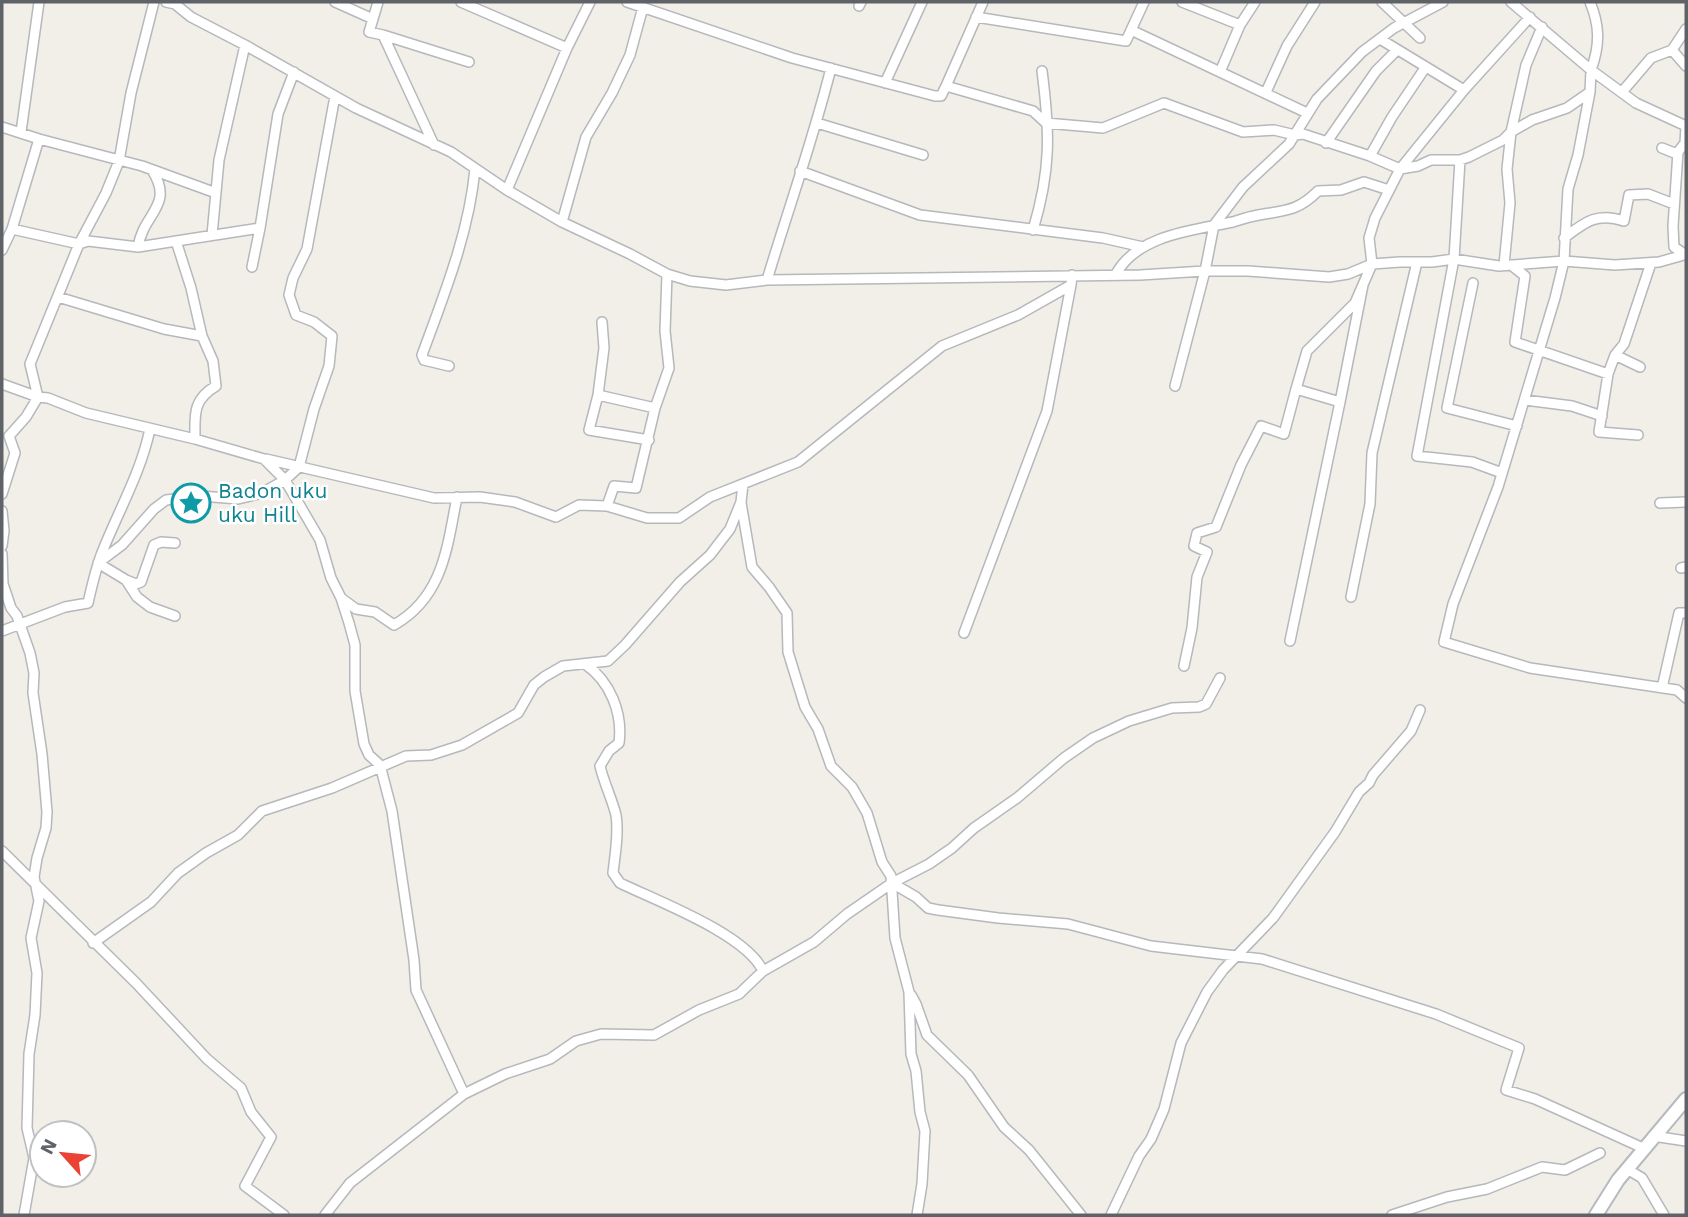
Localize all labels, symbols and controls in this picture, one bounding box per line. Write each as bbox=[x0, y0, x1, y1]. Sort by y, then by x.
place label: Badon uku uku Hill bbox=[218, 478, 327, 527]
place icon: Badon uku uku Hill bbox=[170, 482, 212, 524]
north arrow bbox=[28, 1119, 98, 1189]
text: N bbox=[35, 1135, 62, 1158]

